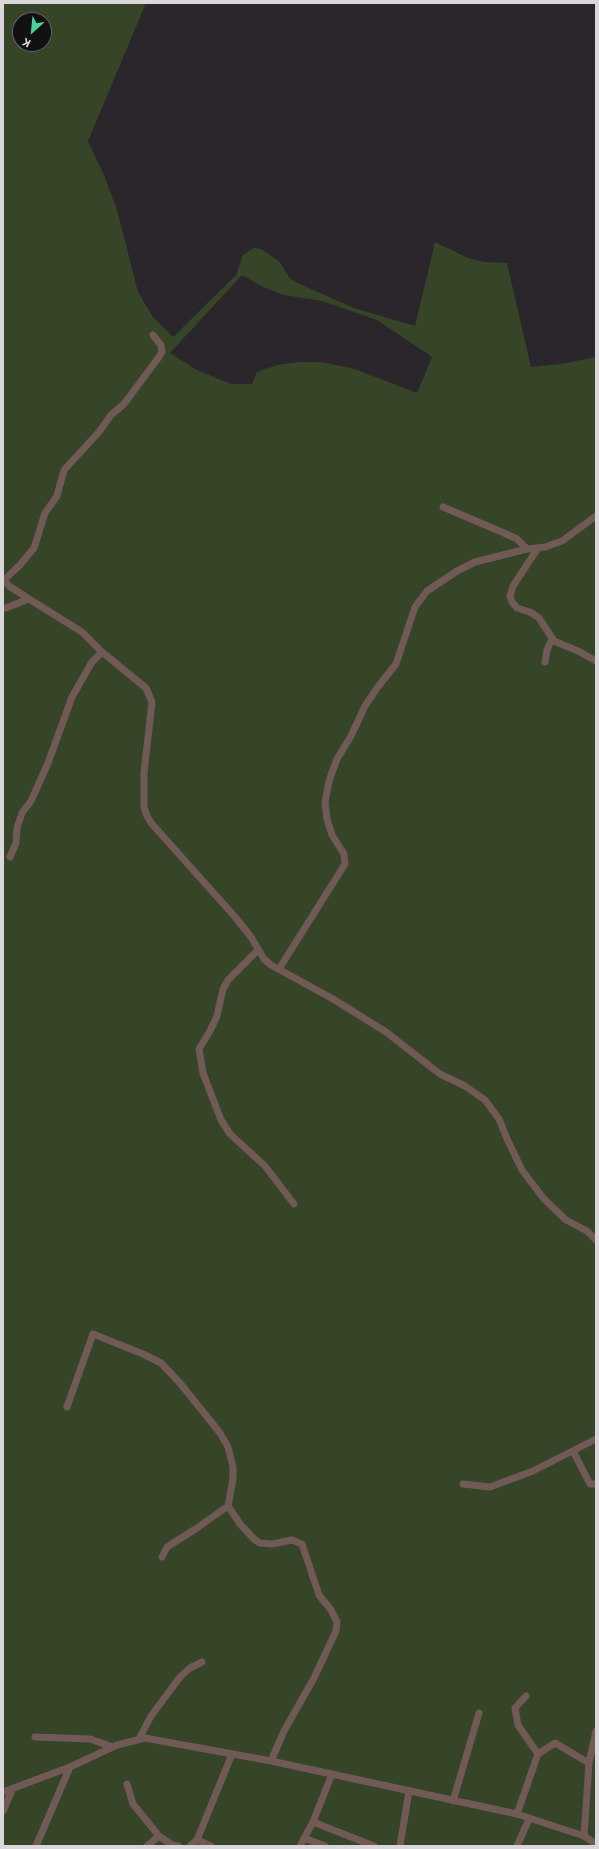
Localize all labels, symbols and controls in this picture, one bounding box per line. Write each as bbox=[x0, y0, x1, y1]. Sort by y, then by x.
north arrow bbox=[12, 12, 52, 52]
text: K bbox=[21, 35, 33, 50]

